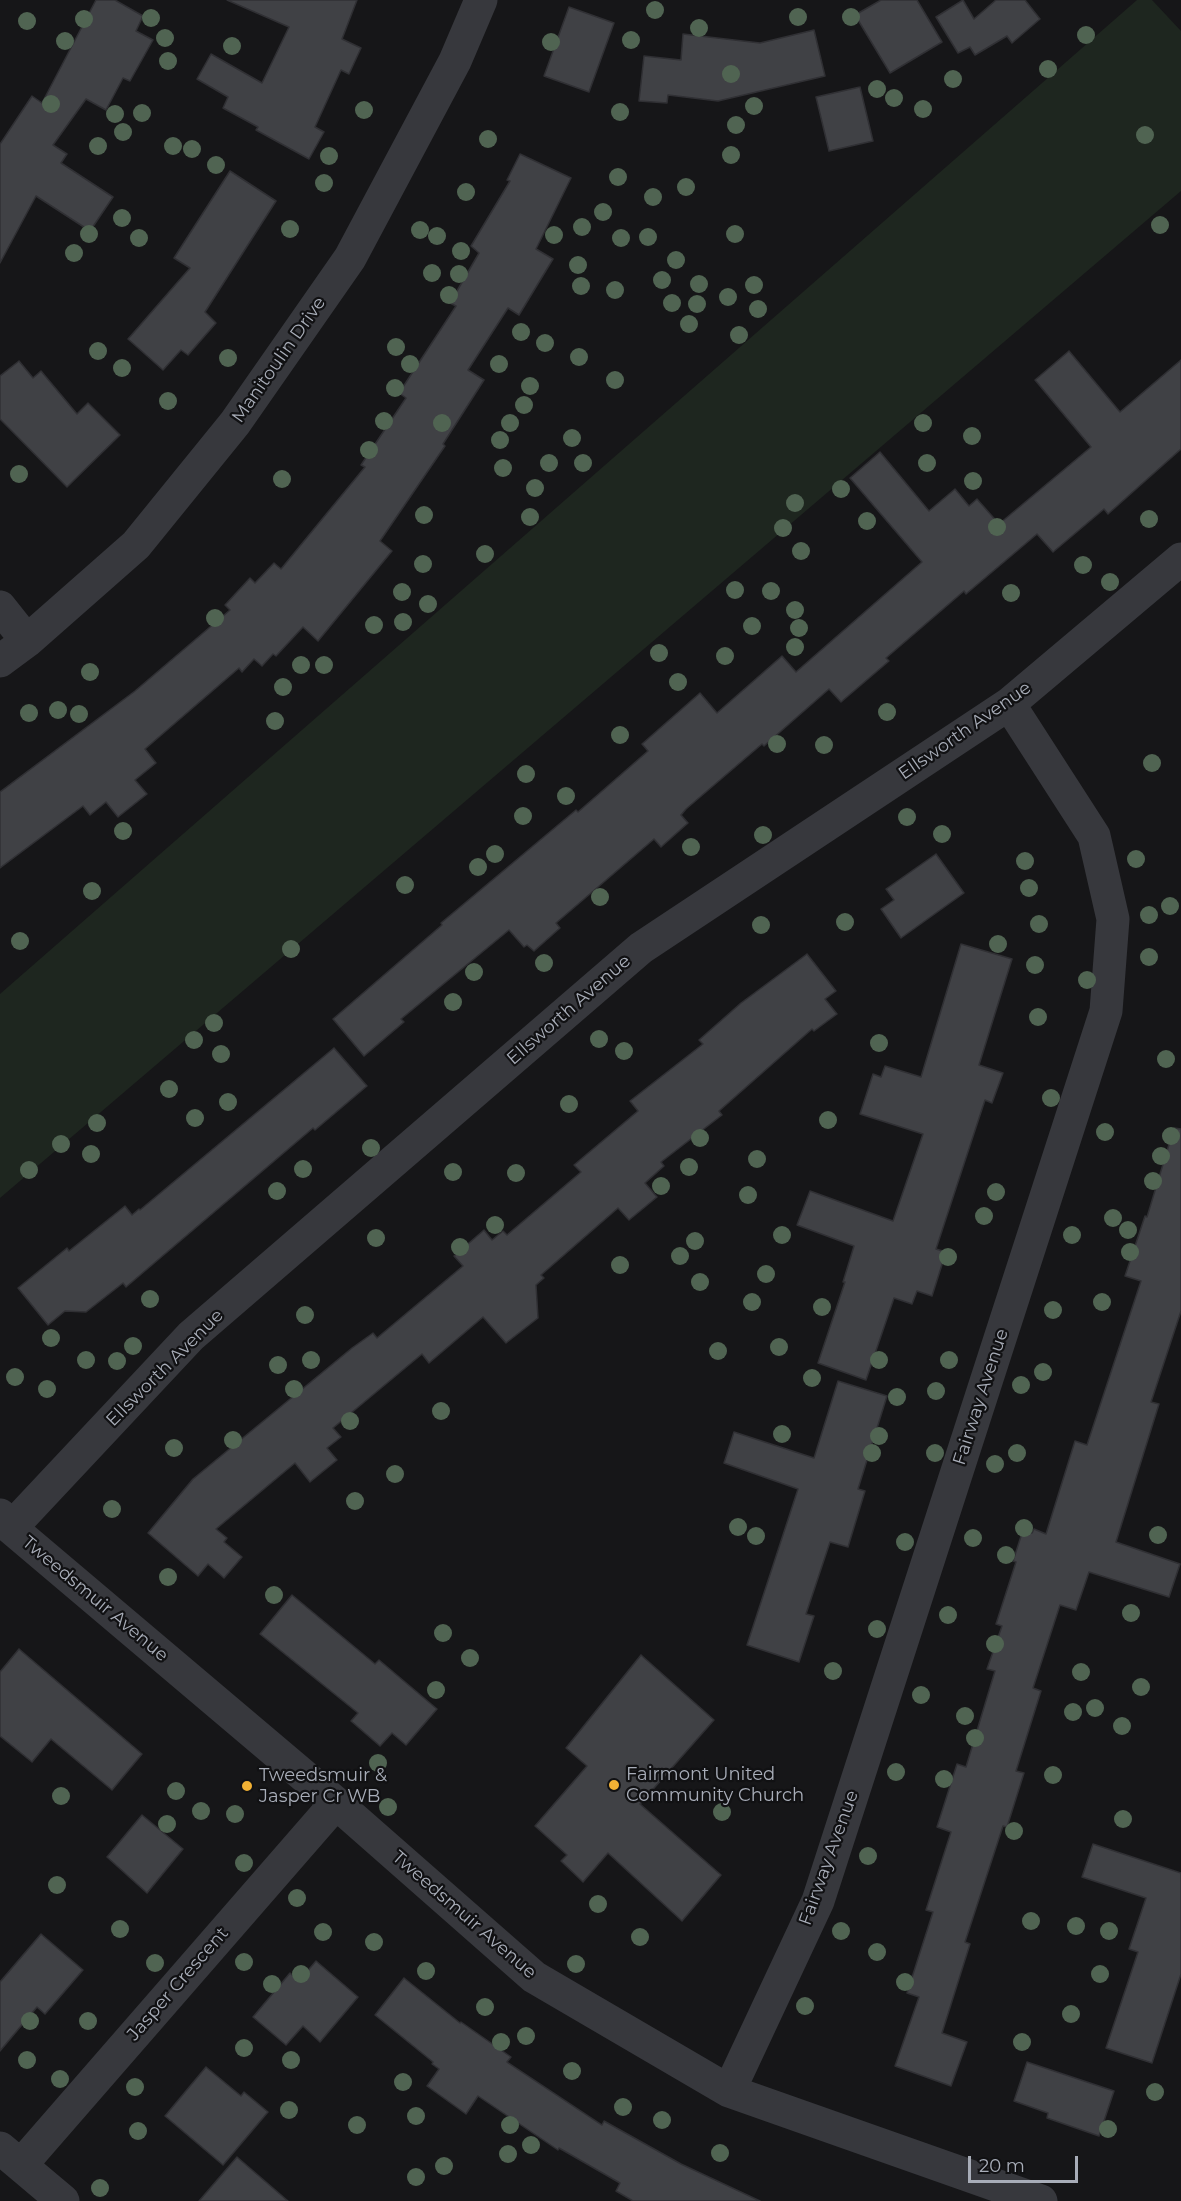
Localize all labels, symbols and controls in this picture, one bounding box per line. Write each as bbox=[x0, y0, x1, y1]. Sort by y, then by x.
street label: Manitoulin Drive bbox=[227, 293, 331, 427]
street label: Ellsworth Avenue bbox=[895, 677, 1035, 785]
street label: Ellsworth Avenue bbox=[503, 950, 635, 1070]
street label: Ellsworth Avenue bbox=[102, 1305, 228, 1431]
street label: Fairway Avenue bbox=[949, 1326, 1013, 1468]
street label: Tweedsmuir Avenue bbox=[18, 1532, 172, 1666]
place label: Fairmont United Community Church bbox=[626, 1764, 804, 1806]
place label: Tweedsmuir & Jasper Cr WB bbox=[259, 1765, 387, 1808]
marker: Fairmont United Community Church bbox=[607, 1778, 621, 1792]
marker: Tweedsmuir & Jasper Cr WB bbox=[240, 1779, 254, 1793]
street label: Fairway Avenue bbox=[795, 1788, 863, 1928]
street label: Tweedsmuir Avenue bbox=[388, 1847, 540, 1983]
street label: Jasper Crescent bbox=[123, 1923, 233, 2045]
scale bar bbox=[971, 2144, 1080, 2182]
text: 20 m bbox=[979, 2155, 1025, 2177]

